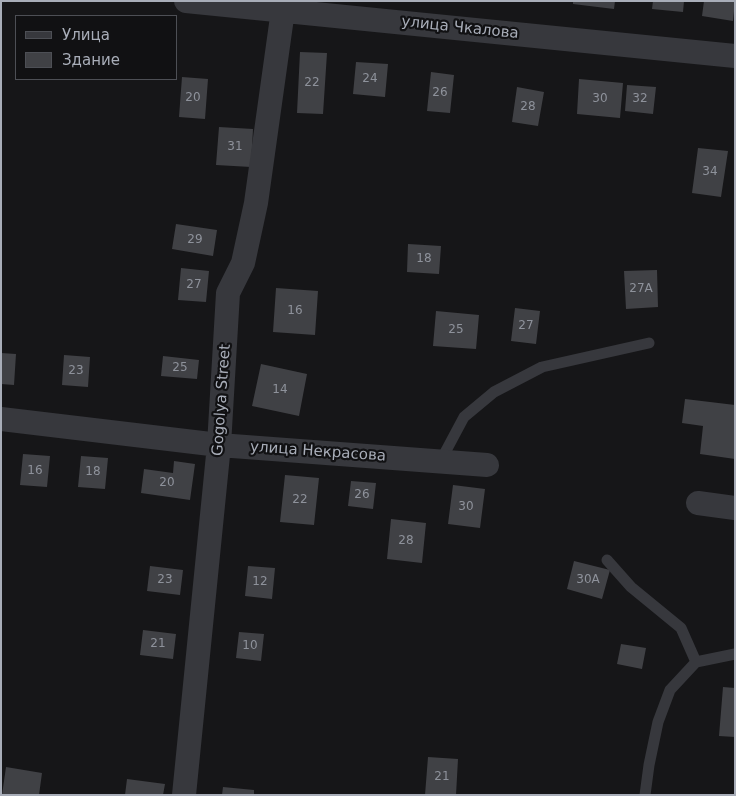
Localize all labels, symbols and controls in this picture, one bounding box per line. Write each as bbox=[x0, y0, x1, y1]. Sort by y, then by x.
street label: улица Чкалова bbox=[401, 13, 519, 43]
legend bbox=[15, 15, 178, 80]
text: Улица bbox=[62, 26, 110, 44]
text: Здание bbox=[62, 51, 120, 69]
house number: 24 bbox=[362, 72, 378, 86]
house number: 22 bbox=[304, 76, 320, 90]
house number: 26 bbox=[432, 86, 448, 100]
house number: 20 bbox=[185, 91, 201, 105]
house number: 30 bbox=[592, 92, 608, 106]
house number: 32 bbox=[632, 92, 648, 106]
house number: 28 bbox=[520, 100, 536, 114]
house number: 31 bbox=[227, 140, 243, 154]
house number: 34 bbox=[702, 165, 718, 179]
house number: 29 bbox=[187, 233, 203, 247]
house number: 18 bbox=[416, 252, 432, 266]
house number: 27 bbox=[186, 278, 202, 292]
house number: 27А bbox=[629, 282, 653, 296]
house number: 16 bbox=[287, 304, 303, 318]
house number: 27 bbox=[518, 319, 534, 333]
house number: 25 bbox=[448, 323, 464, 337]
street label: Gogolya Street bbox=[209, 343, 235, 457]
house number: 25 bbox=[172, 361, 188, 375]
house number: 23 bbox=[68, 364, 84, 378]
house number: 14 bbox=[272, 383, 288, 397]
street label: улица Некрасова bbox=[249, 438, 387, 466]
house number: 16 bbox=[27, 464, 43, 478]
house number: 18 bbox=[85, 465, 101, 479]
house number: 20 bbox=[159, 476, 175, 490]
house number: 26 bbox=[354, 488, 370, 502]
house number: 22 bbox=[292, 493, 308, 507]
house number: 30 bbox=[458, 500, 474, 514]
house number: 28 bbox=[398, 534, 414, 548]
house number: 23 bbox=[157, 573, 173, 587]
house number: 30А bbox=[576, 573, 600, 587]
house number: 12 bbox=[252, 575, 268, 589]
house number: 21 bbox=[150, 637, 166, 651]
house number: 10 bbox=[242, 639, 258, 653]
house number: 21 bbox=[434, 770, 450, 784]

